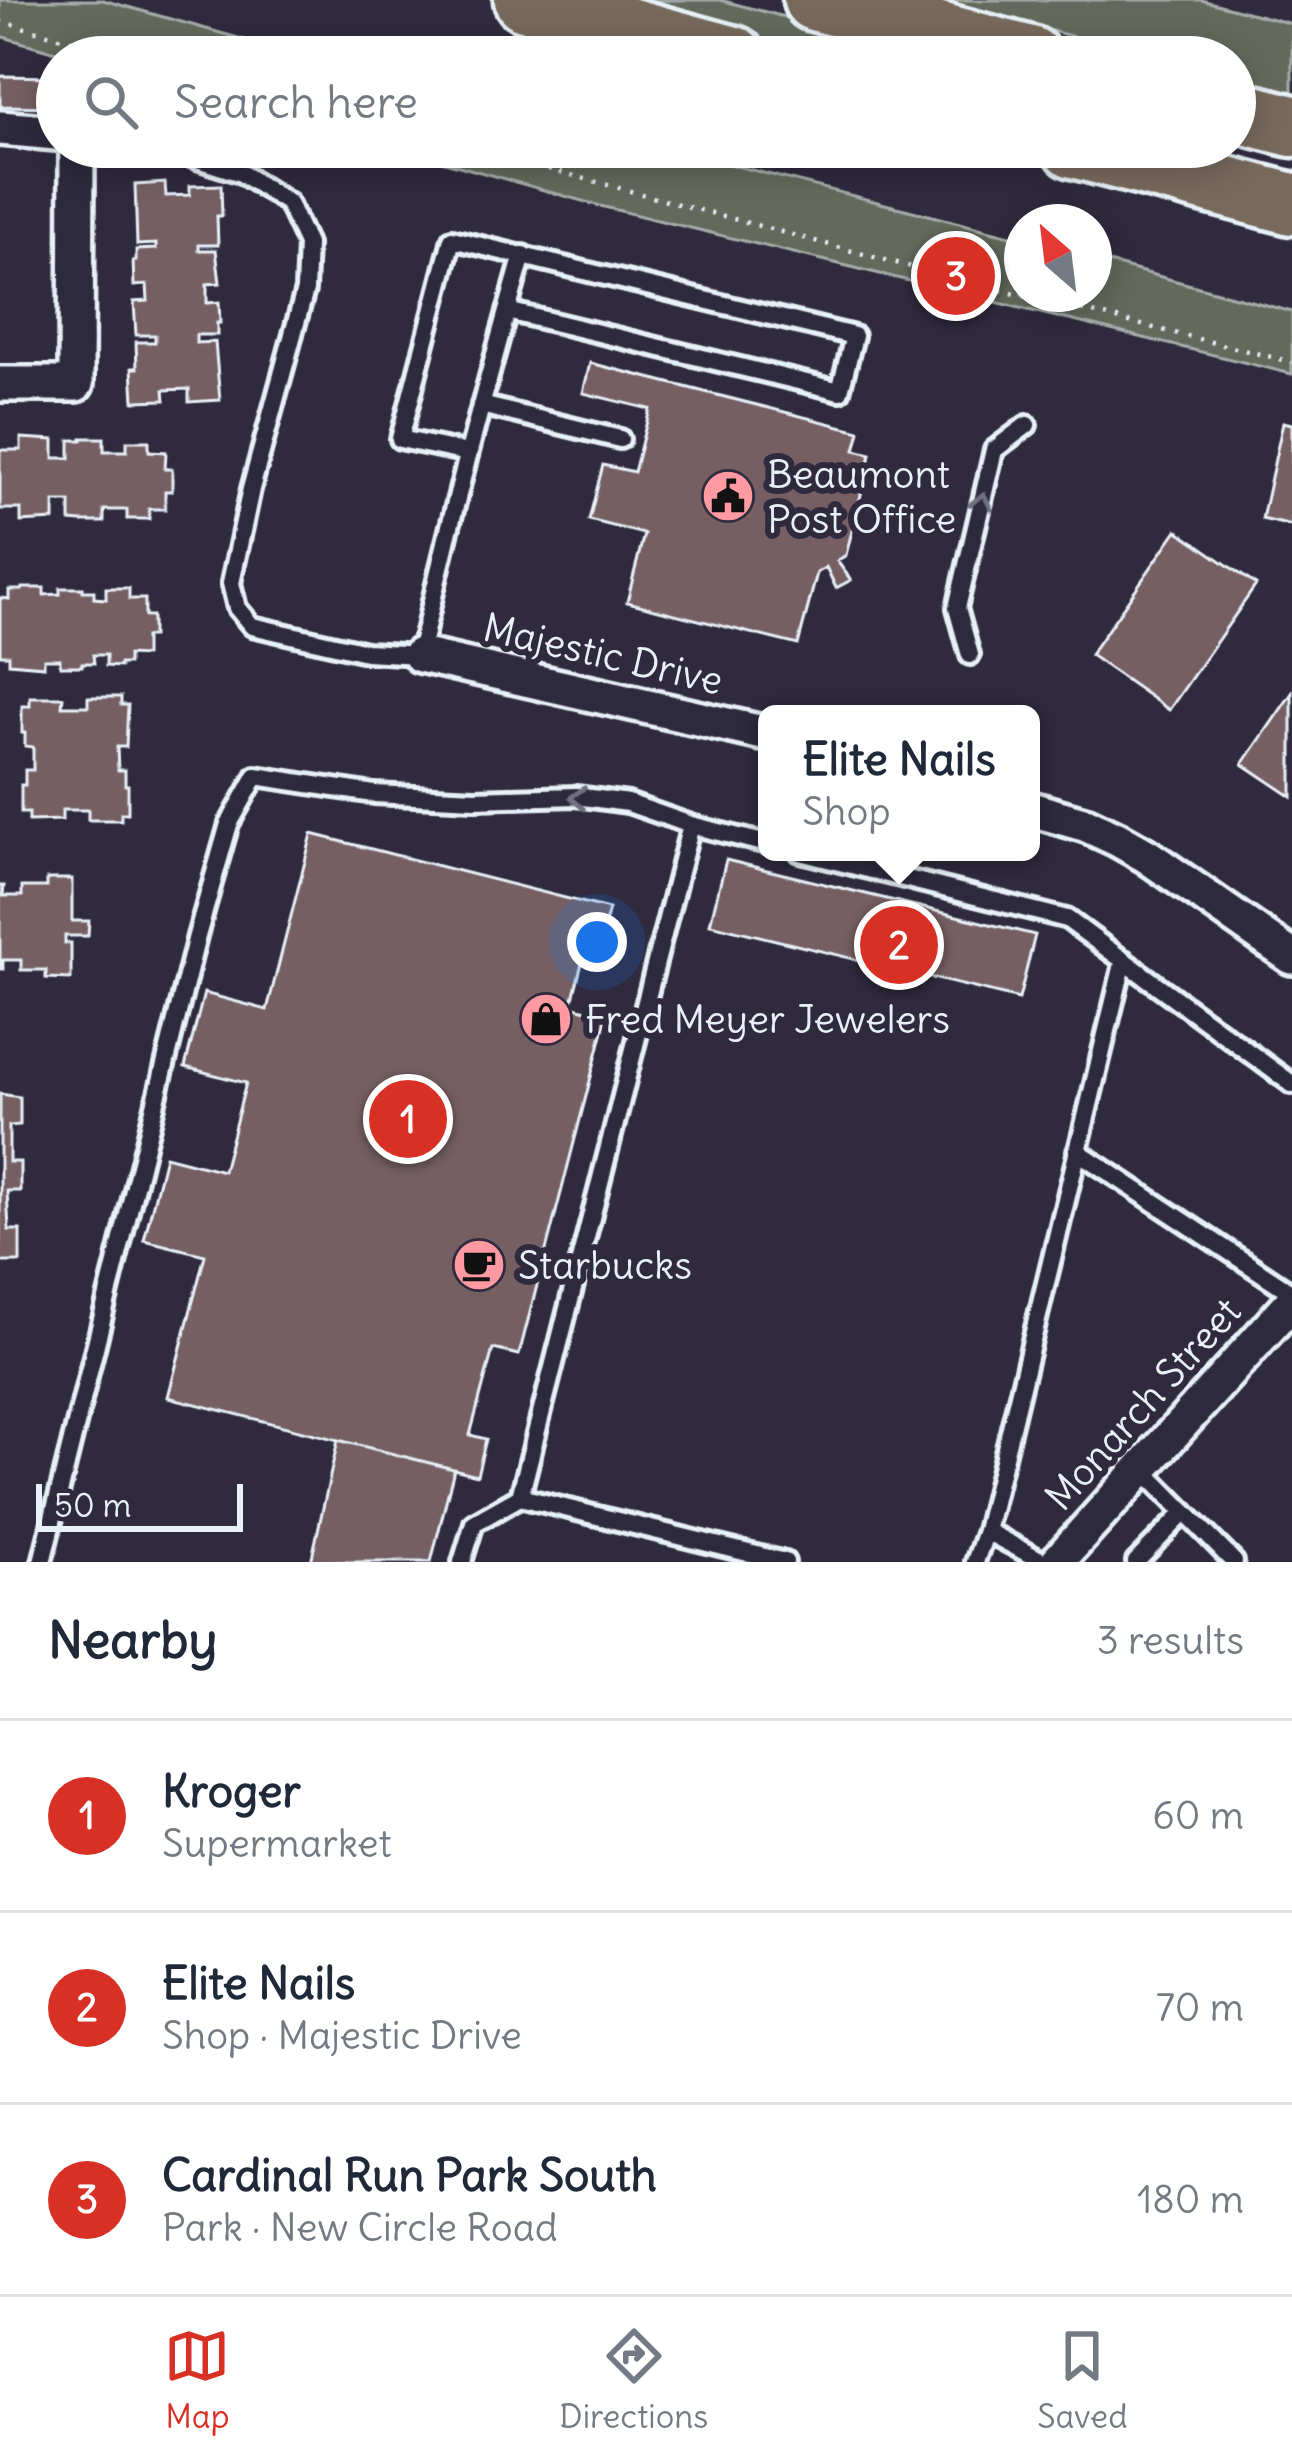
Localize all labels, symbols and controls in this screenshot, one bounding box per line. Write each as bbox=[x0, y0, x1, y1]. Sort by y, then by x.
search box bbox=[36, 36, 1256, 168]
icon: search bbox=[78, 69, 144, 135]
text: Search here bbox=[174, 74, 418, 130]
north arrow bbox=[1004, 204, 1112, 312]
pin: 3 bbox=[917, 231, 995, 321]
place label: Beaumont Post Office bbox=[767, 450, 956, 544]
public building icon: Beaumont Post Office bbox=[700, 468, 756, 524]
one-way arrow bbox=[968, 492, 993, 512]
street label: Majestic Drive bbox=[478, 603, 728, 705]
popup bbox=[758, 705, 1040, 861]
text: Elite Nails bbox=[802, 731, 996, 787]
one-way arrow bbox=[568, 785, 587, 811]
text: Shop bbox=[802, 787, 891, 836]
pin: 2 bbox=[860, 900, 938, 990]
your location bbox=[567, 912, 627, 972]
shop icon: Fred Meyer Jewelers bbox=[518, 991, 574, 1047]
place label: Fred Meyer Jewelers bbox=[585, 995, 950, 1044]
pin: 1 bbox=[369, 1074, 447, 1164]
cafe icon: Starbucks bbox=[451, 1237, 507, 1293]
place label: Starbucks bbox=[518, 1241, 692, 1290]
street label: Monarch Street bbox=[1035, 1288, 1251, 1520]
scale bar bbox=[36, 1478, 243, 1531]
text: 50 m bbox=[54, 1484, 131, 1526]
text: Nearby bbox=[48, 1608, 217, 1672]
text: 3 results bbox=[1097, 1616, 1244, 1665]
text: Kroger bbox=[162, 1763, 301, 1819]
text: 1 bbox=[79, 1791, 95, 1840]
text: 60 m bbox=[1152, 1791, 1244, 1840]
text: Supermarket bbox=[162, 1819, 392, 1868]
text: Elite Nails bbox=[162, 1955, 355, 2011]
text: 2 bbox=[76, 1983, 98, 2032]
text: 70 m bbox=[1156, 1983, 1244, 2032]
text: Shop · Majestic Drive bbox=[162, 2011, 522, 2060]
text: Cardinal Run Park South bbox=[162, 2147, 657, 2203]
text: 3 bbox=[76, 2175, 98, 2224]
text: 180 m bbox=[1137, 2175, 1244, 2224]
text: Park · New Circle Road bbox=[162, 2203, 558, 2252]
tab: Map bbox=[164, 2323, 230, 2437]
tab: Directions bbox=[559, 2323, 708, 2437]
tab: Saved bbox=[1037, 2323, 1128, 2437]

